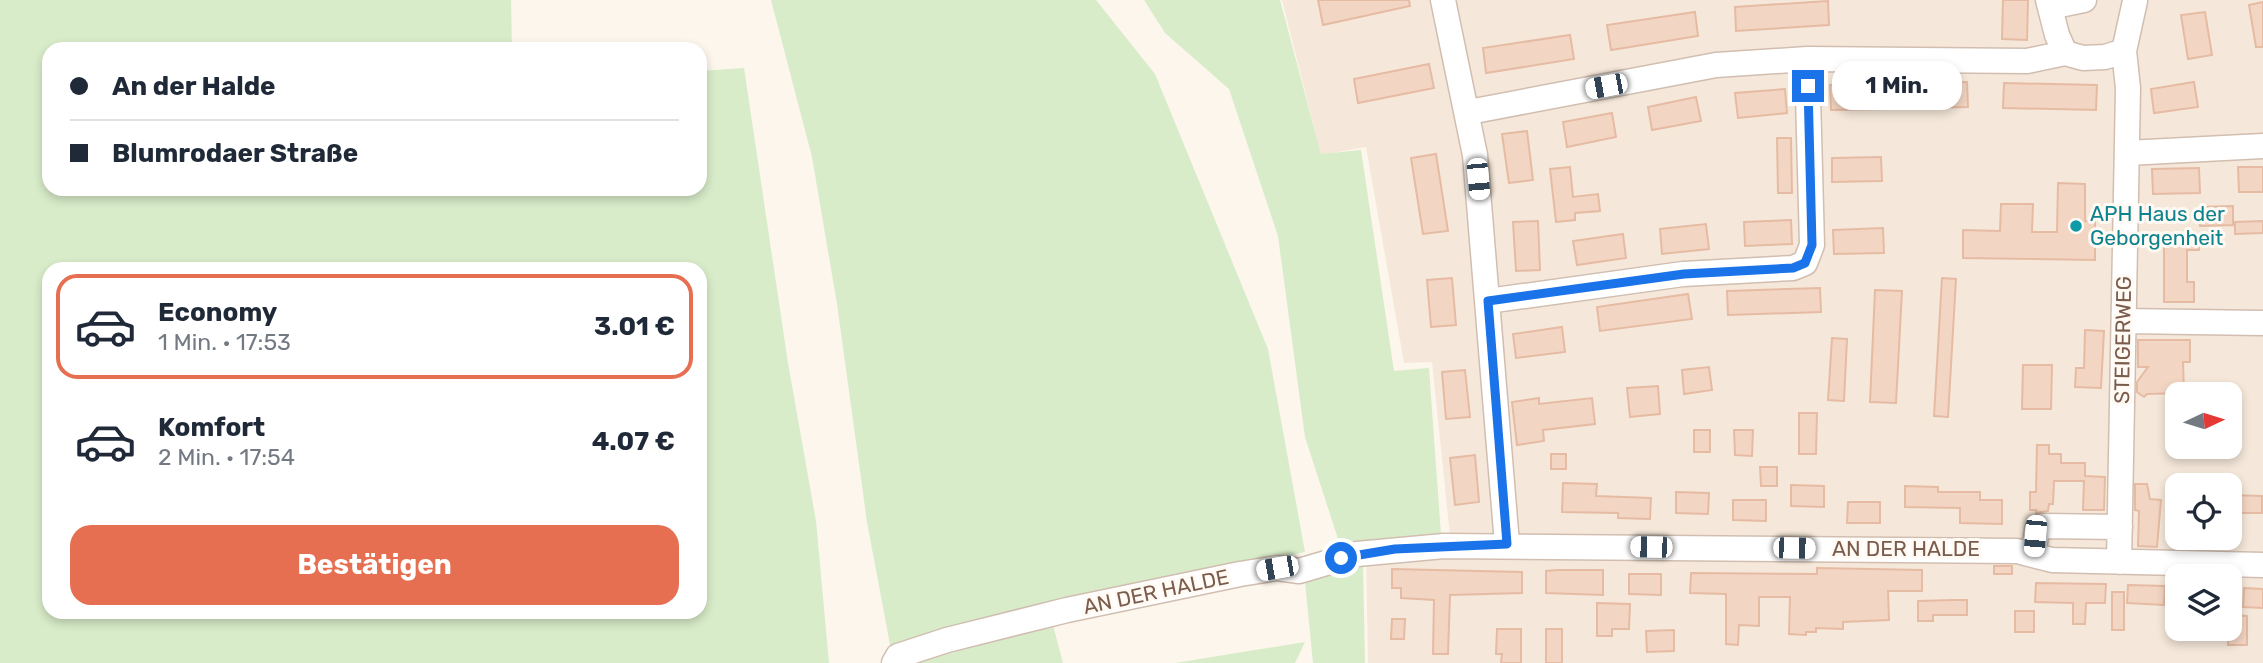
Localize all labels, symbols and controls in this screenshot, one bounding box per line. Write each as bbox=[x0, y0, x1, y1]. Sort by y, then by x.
callout: 1 Min. bbox=[1832, 62, 1962, 110]
route end bbox=[1792, 70, 1824, 102]
text: An der Halde bbox=[112, 71, 276, 102]
text: 1 Min. bbox=[1865, 71, 1929, 99]
car bbox=[1584, 72, 1629, 100]
text: Blumrodaer Straße bbox=[112, 138, 358, 169]
car bbox=[1466, 157, 1491, 201]
place label: APH Haus der Geborgenheit bbox=[2090, 201, 2225, 250]
marker: APH Haus der Geborgenheit bbox=[2068, 218, 2084, 234]
street label: STEIGERWEG bbox=[2109, 276, 2136, 404]
icon: car bbox=[74, 295, 137, 358]
text: Economy bbox=[158, 297, 277, 328]
text: 3.01 € bbox=[594, 311, 675, 342]
text: 1 Min. · 17:53 bbox=[158, 328, 291, 356]
north arrow bbox=[2165, 382, 2242, 458]
map controls bbox=[2165, 382, 2242, 641]
icon: car bbox=[74, 410, 137, 473]
text: Komfort bbox=[158, 412, 265, 443]
text: 4.07 € bbox=[592, 426, 675, 457]
text: 2 Min. · 17:54 bbox=[158, 443, 295, 471]
button: locate bbox=[2165, 473, 2242, 550]
car bbox=[2023, 514, 2048, 558]
button: Bestätigen bbox=[70, 525, 679, 605]
car bbox=[1630, 536, 1673, 558]
street label: AN DER HALDE bbox=[1832, 536, 1980, 561]
car bbox=[1773, 537, 1816, 559]
route start bbox=[1325, 542, 1357, 574]
car bbox=[1255, 554, 1300, 582]
street label: AN DER HALDE bbox=[1081, 564, 1231, 619]
button: layers bbox=[2165, 564, 2242, 641]

